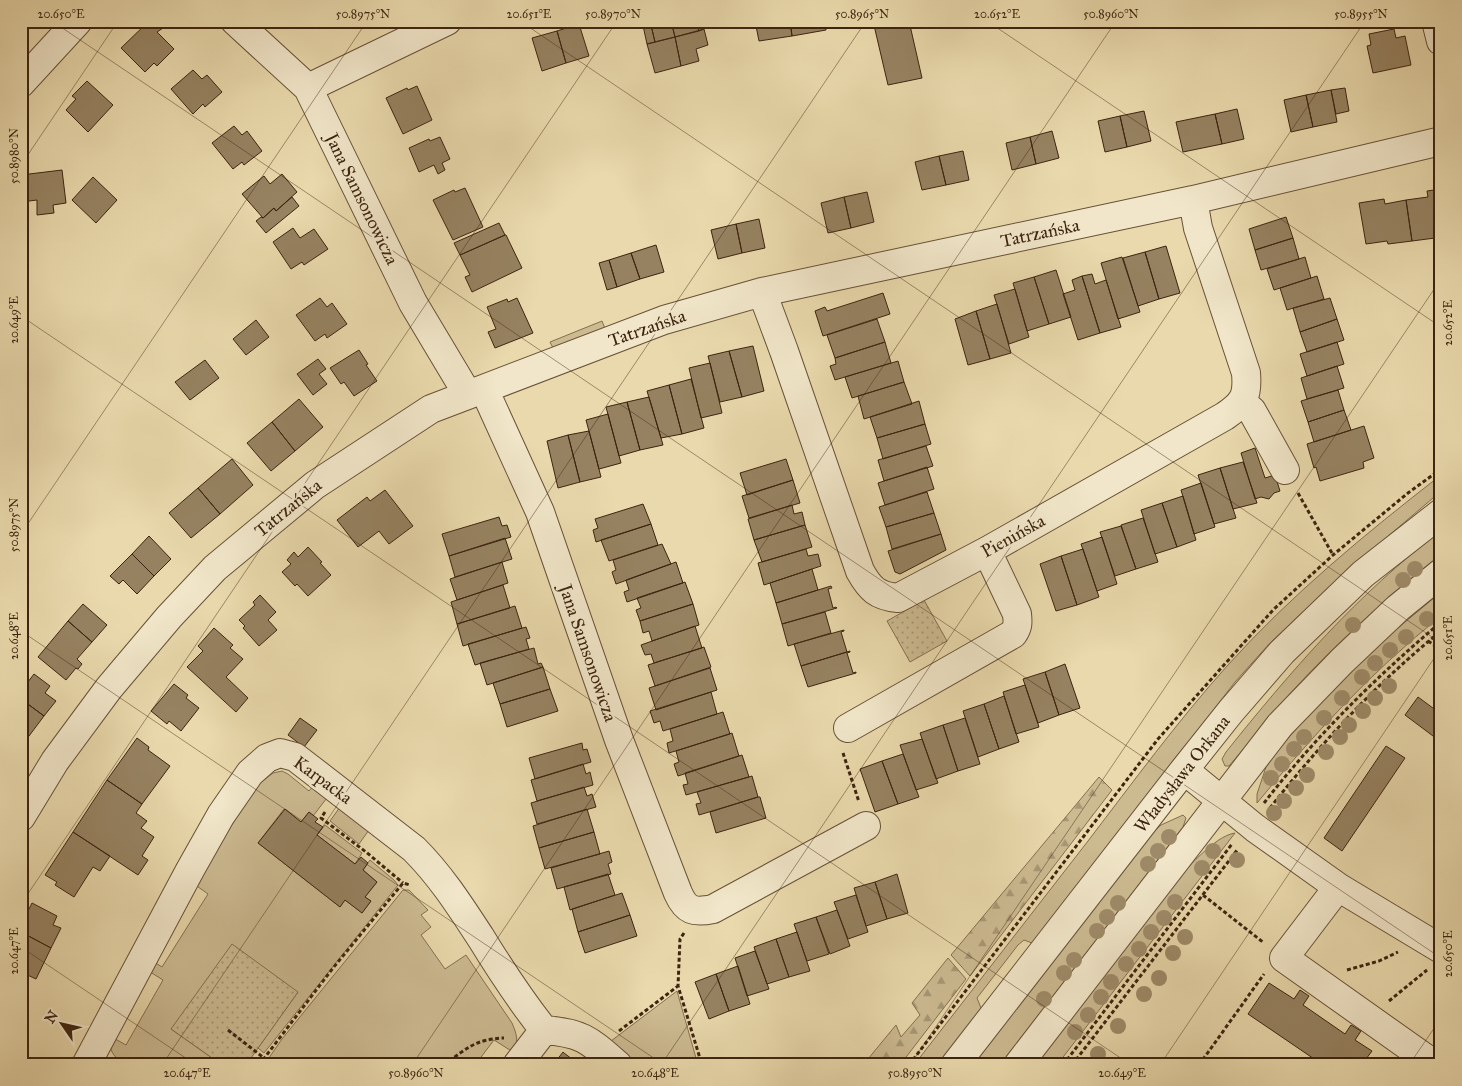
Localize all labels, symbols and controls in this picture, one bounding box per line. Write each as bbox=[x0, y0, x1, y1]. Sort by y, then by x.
text: 20.650°E bbox=[37, 7, 85, 21]
text: 50.8975°N bbox=[336, 7, 390, 21]
text: 20.651°E bbox=[507, 7, 552, 21]
text: 50.8970°N bbox=[585, 7, 641, 21]
text: 50.8965°N bbox=[835, 7, 889, 21]
text: 20.652°E bbox=[974, 7, 1020, 21]
text: 50.8960°N bbox=[1083, 7, 1139, 21]
text: 50.8955°N bbox=[1334, 7, 1388, 21]
text: 50.8980°N bbox=[7, 128, 21, 184]
street label: Jana Samsonowicza bbox=[319, 128, 404, 269]
street label: Tatrzańska bbox=[999, 214, 1082, 252]
text: 20.649°E bbox=[7, 296, 21, 344]
text: 20.652°E bbox=[1441, 300, 1455, 346]
street label: Tatrzańska bbox=[606, 304, 689, 351]
street label: Tatrzańska bbox=[250, 474, 326, 542]
text: 50.8975°N bbox=[7, 498, 21, 552]
street label: Pienińska bbox=[977, 509, 1049, 562]
street label: Jana Samsonowicza bbox=[553, 580, 622, 725]
text: 20.648°E bbox=[7, 612, 21, 660]
text: 20.651°E bbox=[1441, 615, 1455, 660]
street label: Władysława Orkana bbox=[1129, 711, 1235, 837]
street label: Karpacka bbox=[289, 751, 357, 809]
text: 20.647°E bbox=[7, 927, 21, 975]
text: 20.650°E bbox=[1441, 930, 1455, 978]
north arrow bbox=[38, 998, 88, 1048]
text: N bbox=[41, 1007, 62, 1027]
text: 20.647°E bbox=[163, 1066, 211, 1080]
text: 50.8960°N bbox=[388, 1066, 444, 1080]
text: 20.648°E bbox=[631, 1066, 679, 1080]
text: 50.8950°N bbox=[888, 1066, 942, 1080]
text: 20.649°E bbox=[1098, 1066, 1146, 1080]

